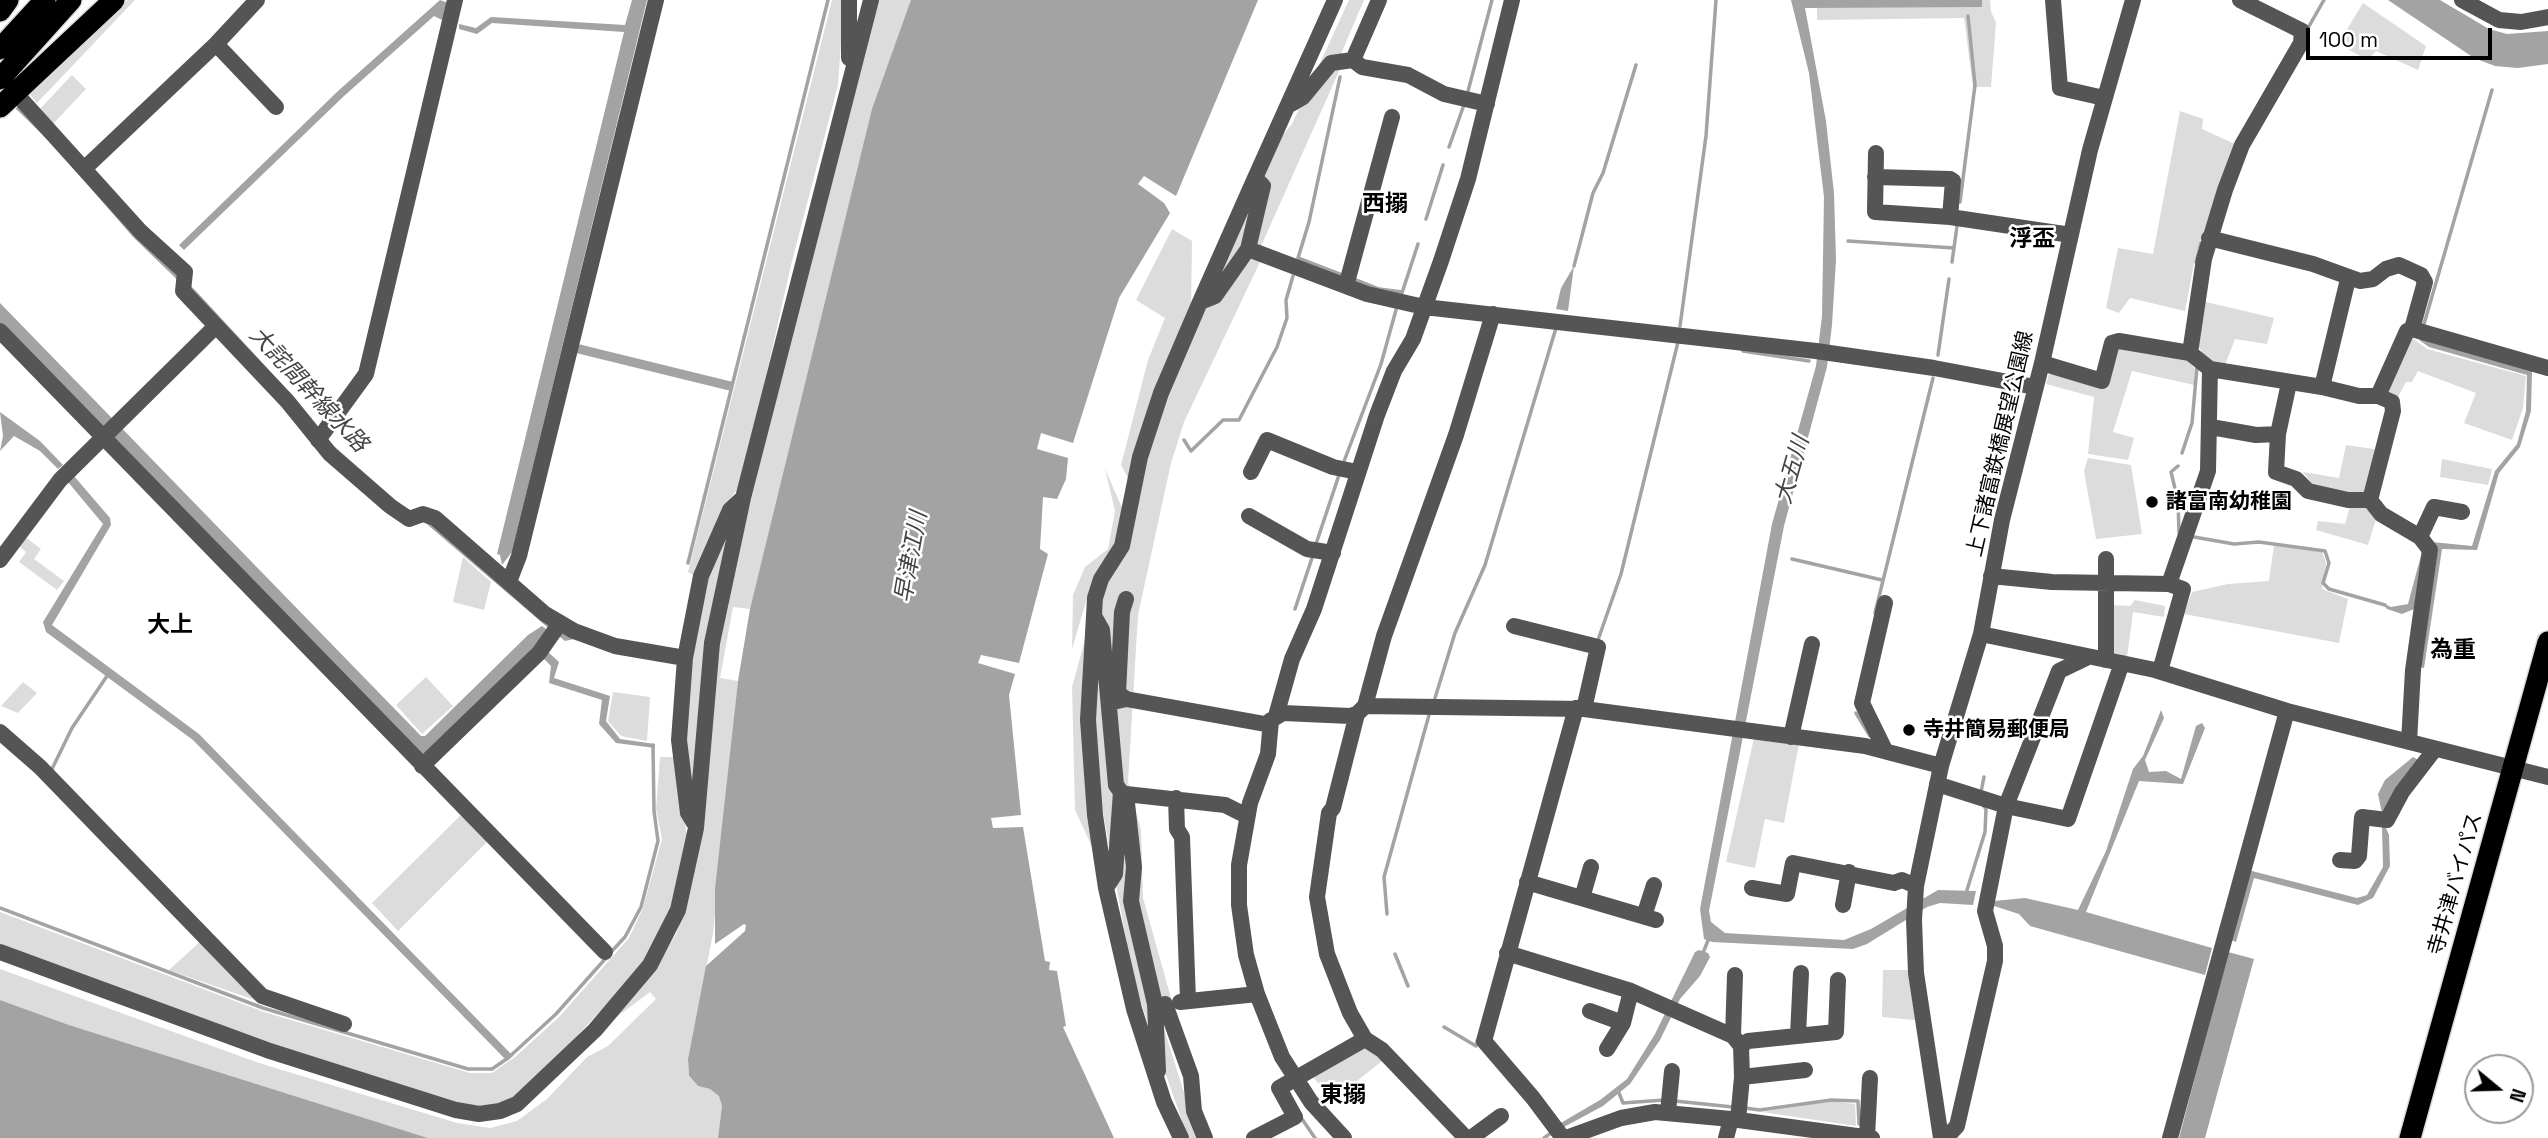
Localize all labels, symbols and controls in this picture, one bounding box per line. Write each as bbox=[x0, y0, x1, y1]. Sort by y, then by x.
scale bar bbox=[2310, 14, 2496, 58]
text: 100 m bbox=[2319, 26, 2378, 53]
district label: 西搦 bbox=[1362, 191, 1408, 219]
district label: 浮盃 bbox=[2009, 226, 2055, 254]
water label: 大詫間幹線水路 bbox=[243, 322, 373, 458]
street label: 上下諸富鉄橋展望公園線 bbox=[1963, 329, 2039, 559]
water label: 大五川 bbox=[1770, 433, 1816, 507]
place label: 諸富南幼稚園 bbox=[2166, 489, 2292, 515]
marker: 諸富南幼稚園 bbox=[2144, 494, 2160, 510]
water label: 早津江川 bbox=[890, 509, 934, 605]
district label: 大上 bbox=[147, 612, 193, 640]
district label: 為重 bbox=[2430, 637, 2476, 665]
place label: 寺井簡易郵便局 bbox=[1923, 717, 2070, 743]
marker: 寺井簡易郵便局 bbox=[1901, 722, 1917, 738]
street label: 寺井津バイパス bbox=[2424, 810, 2488, 958]
north arrow bbox=[2464, 1054, 2534, 1124]
district label: 東搦 bbox=[1320, 1082, 1366, 1110]
text: N bbox=[2504, 1085, 2531, 1105]

